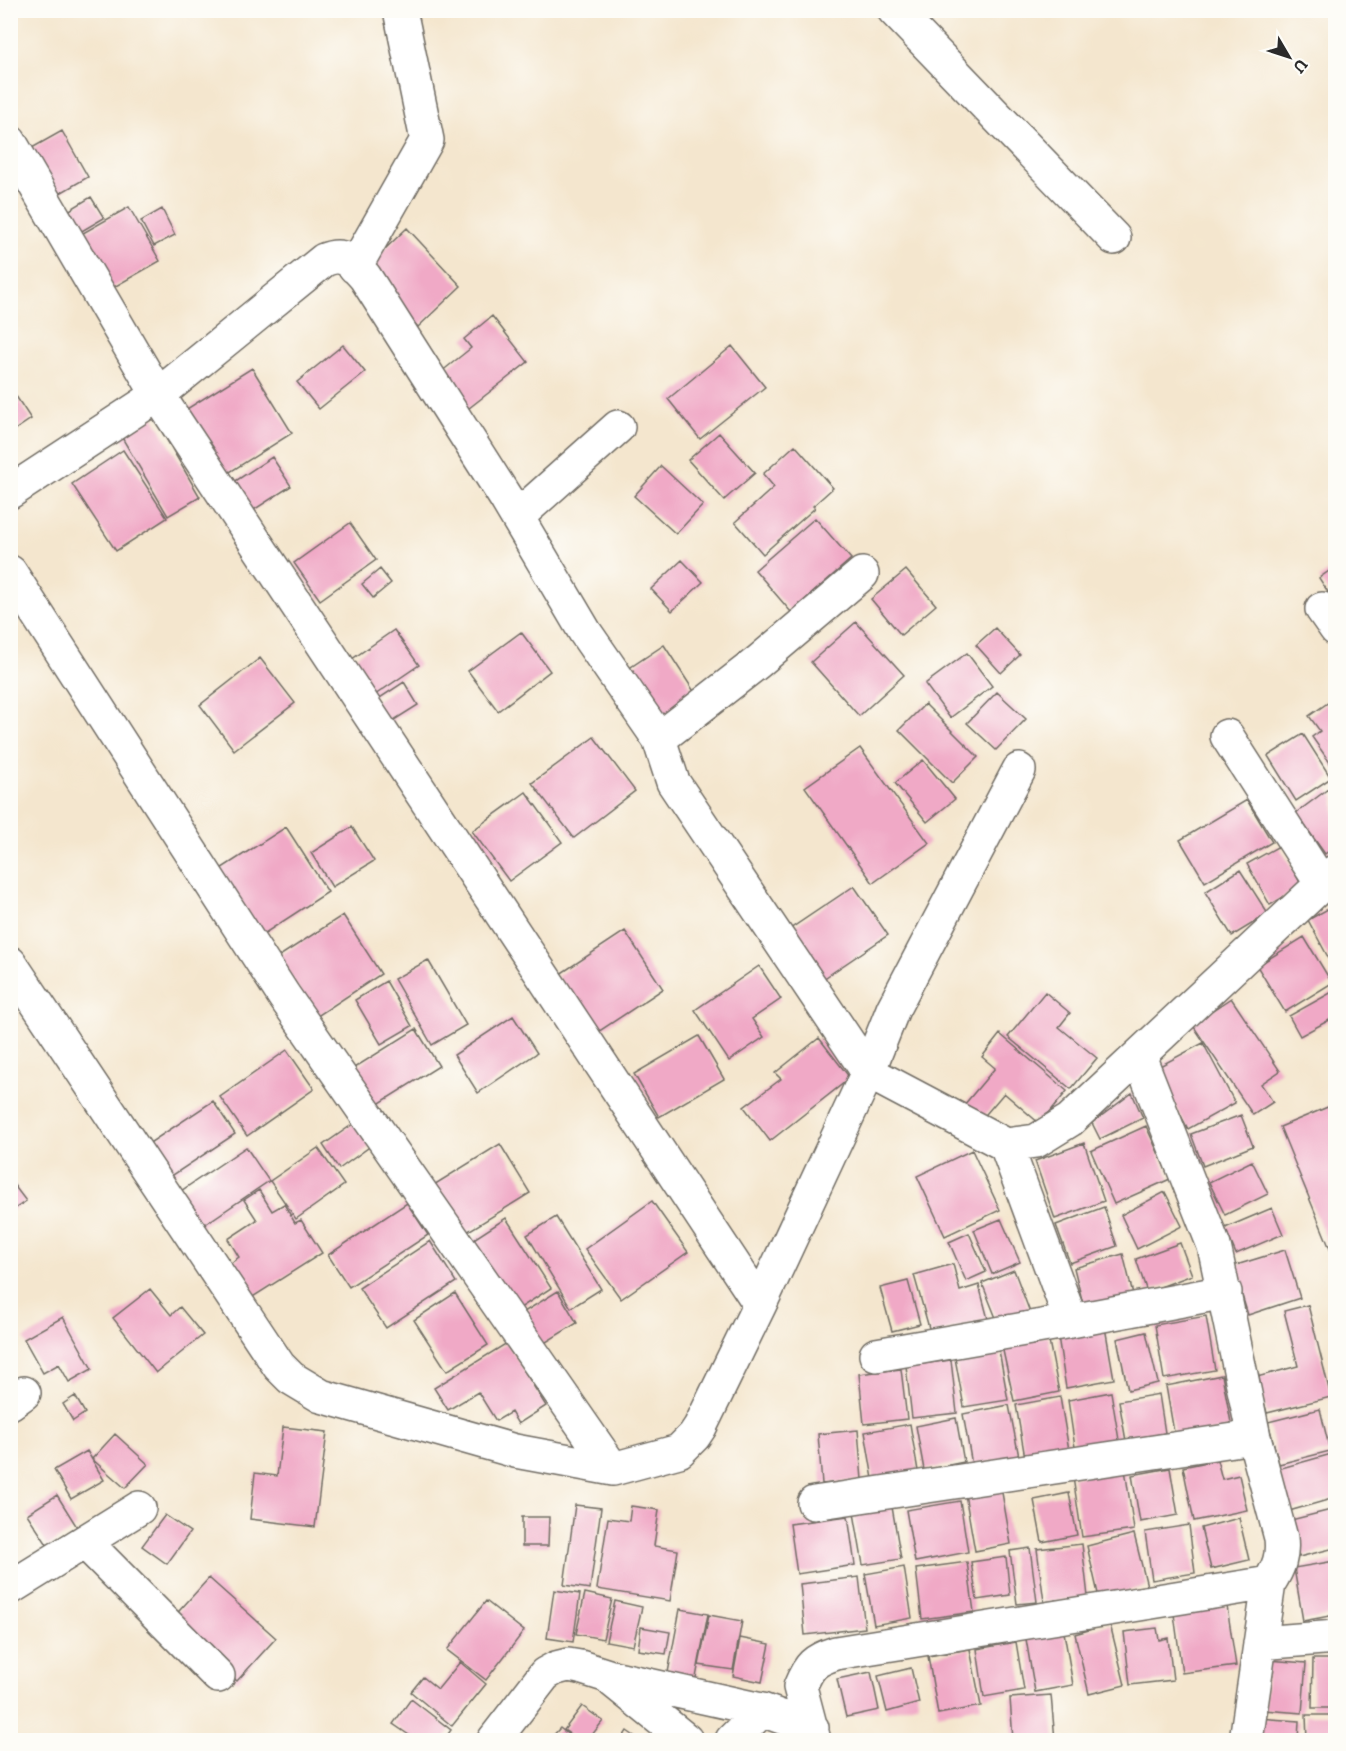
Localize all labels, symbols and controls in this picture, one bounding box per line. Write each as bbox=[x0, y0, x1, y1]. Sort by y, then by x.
north arrow bbox=[1259, 27, 1319, 87]
text: U bbox=[1288, 55, 1312, 77]

